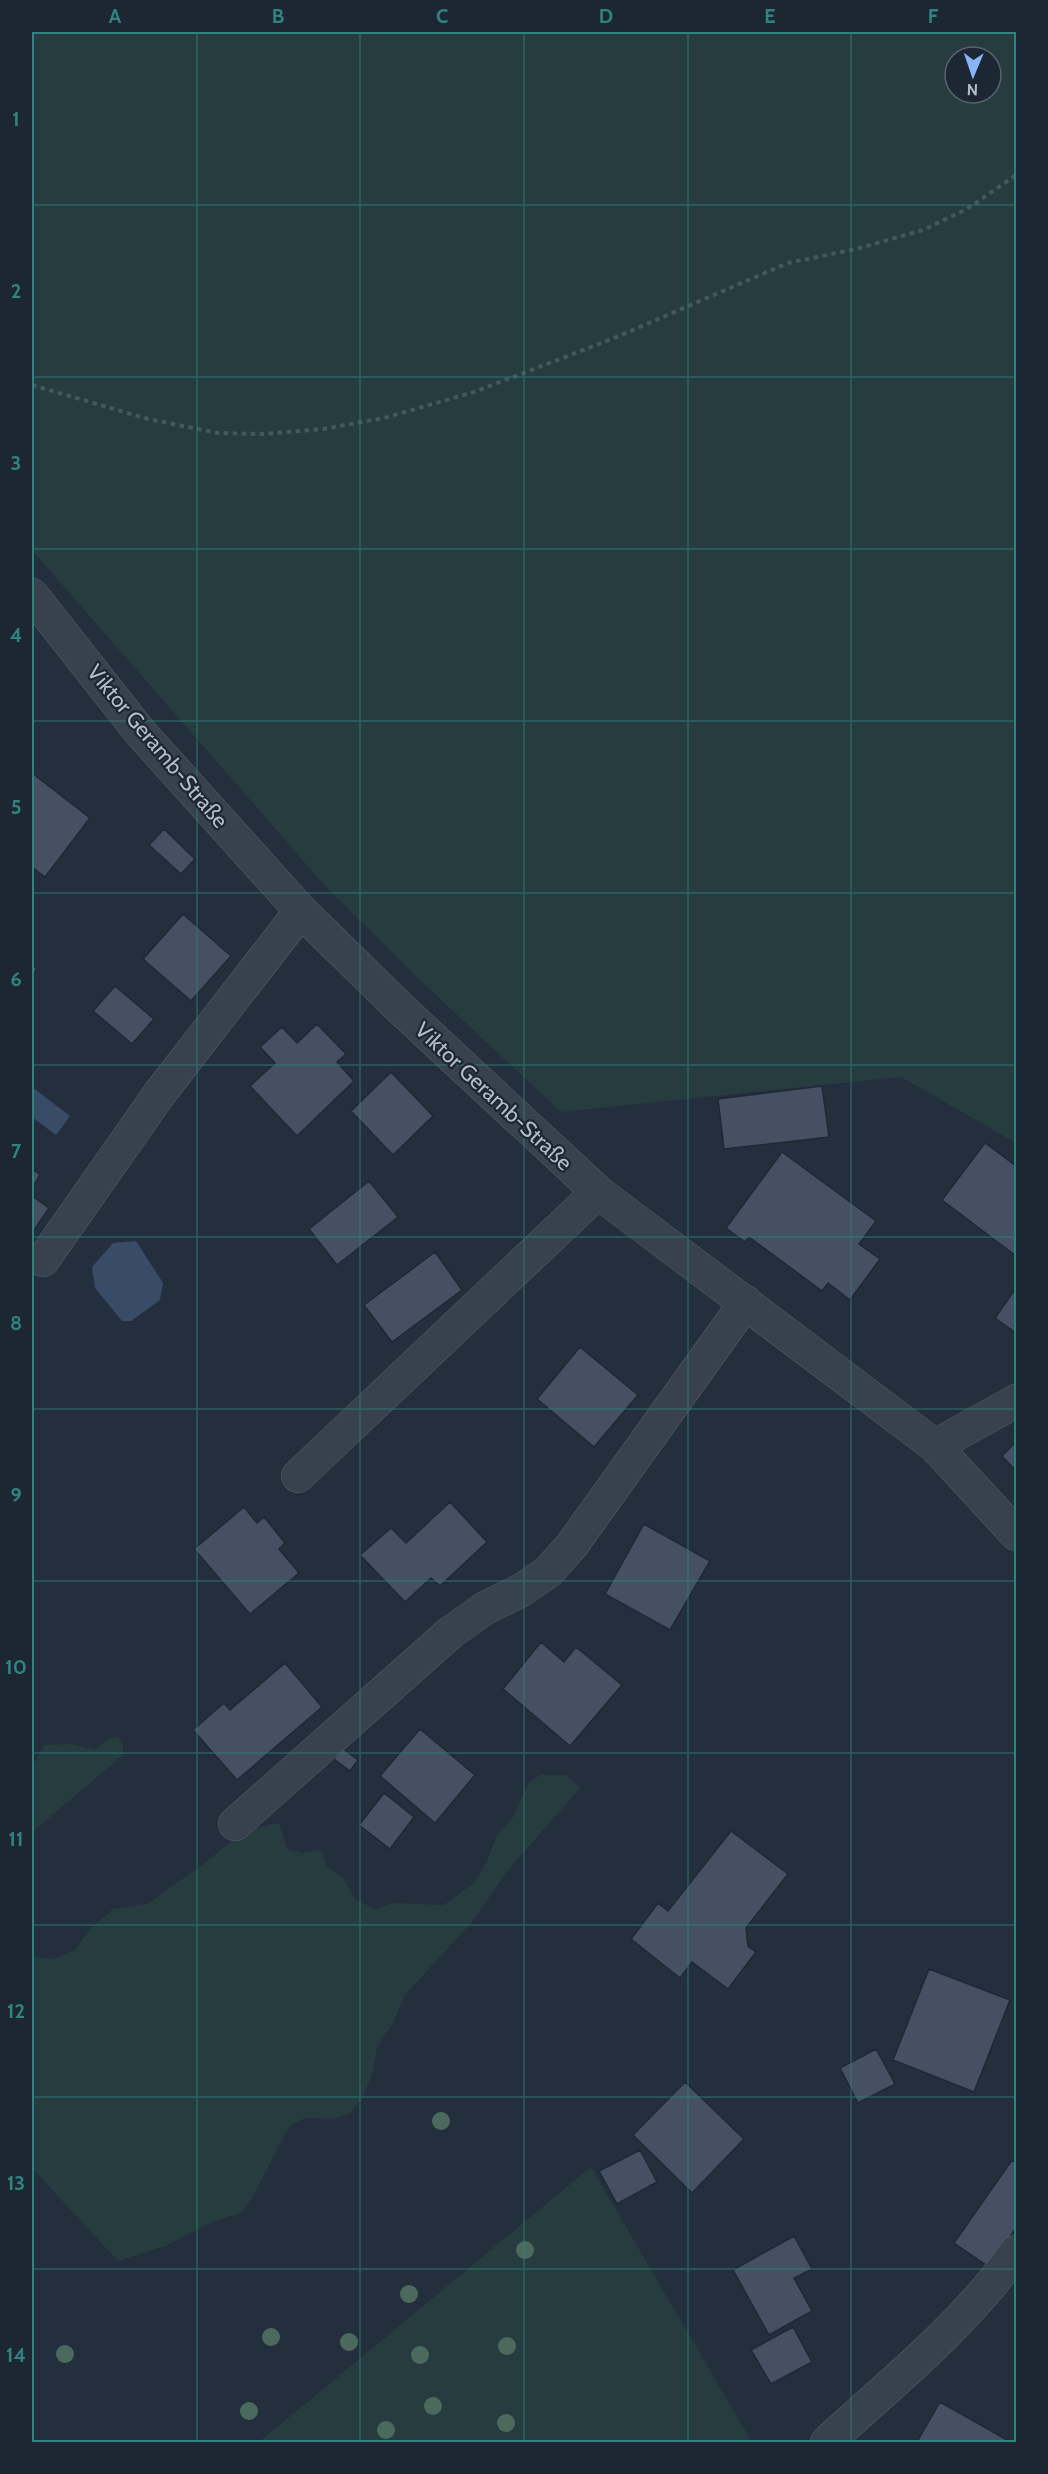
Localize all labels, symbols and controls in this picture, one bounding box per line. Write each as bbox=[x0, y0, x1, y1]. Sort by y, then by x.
text: A bbox=[109, 4, 122, 28]
text: B bbox=[272, 4, 284, 28]
text: C bbox=[436, 4, 448, 28]
text: D bbox=[599, 4, 613, 28]
text: E bbox=[764, 4, 776, 28]
text: F bbox=[928, 4, 939, 28]
north arrow bbox=[943, 45, 1003, 105]
text: N bbox=[967, 80, 978, 99]
text: 1 bbox=[12, 107, 20, 131]
text: 2 bbox=[11, 279, 21, 303]
text: 3 bbox=[11, 451, 21, 475]
text: 4 bbox=[10, 623, 22, 647]
street label: Viktor Geramb-Straße bbox=[81, 659, 234, 834]
text: 5 bbox=[11, 795, 21, 819]
text: 6 bbox=[10, 967, 22, 991]
street label: Viktor Geramb-Straße bbox=[409, 1017, 578, 1176]
text: 7 bbox=[11, 1139, 22, 1163]
text: 8 bbox=[10, 1311, 22, 1335]
text: 9 bbox=[10, 1483, 22, 1507]
text: 10 bbox=[5, 1655, 27, 1679]
text: 11 bbox=[9, 1827, 23, 1851]
text: 12 bbox=[7, 1999, 25, 2023]
text: 13 bbox=[7, 2171, 25, 2195]
text: 14 bbox=[6, 2343, 26, 2367]

